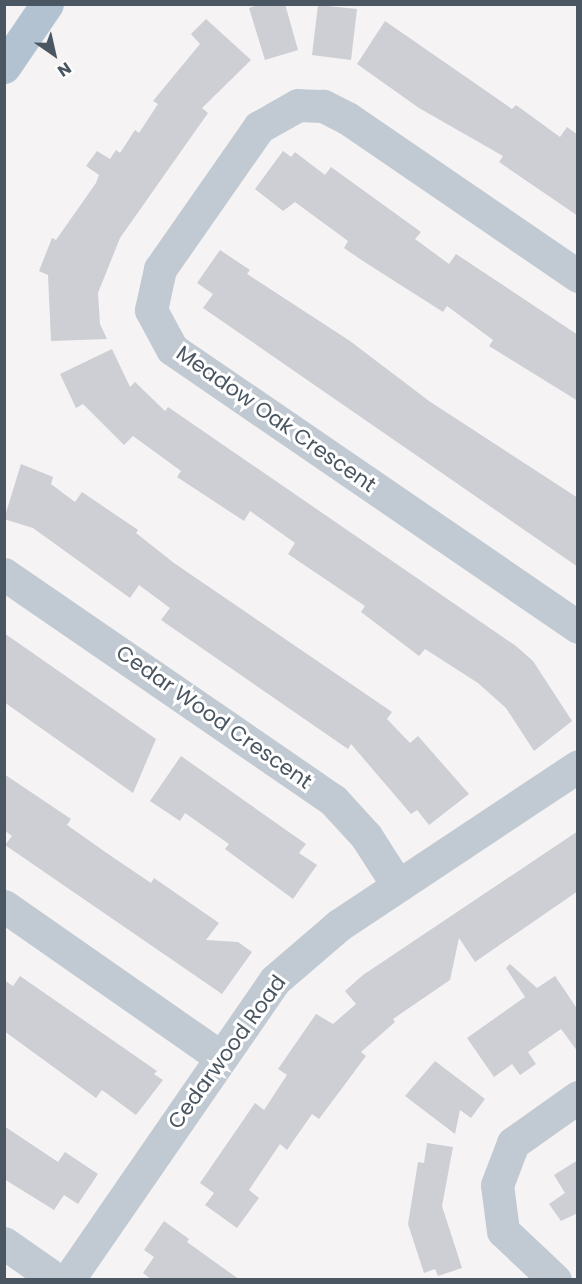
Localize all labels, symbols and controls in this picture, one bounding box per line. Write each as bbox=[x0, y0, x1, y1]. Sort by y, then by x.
north arrow bbox=[24, 24, 84, 84]
text: N bbox=[53, 56, 76, 82]
street label: Meadow Oak Crescent bbox=[171, 340, 381, 498]
street label: Cedar Wood Crescent bbox=[111, 640, 317, 794]
street label: Cedarwood Road bbox=[163, 970, 291, 1134]

